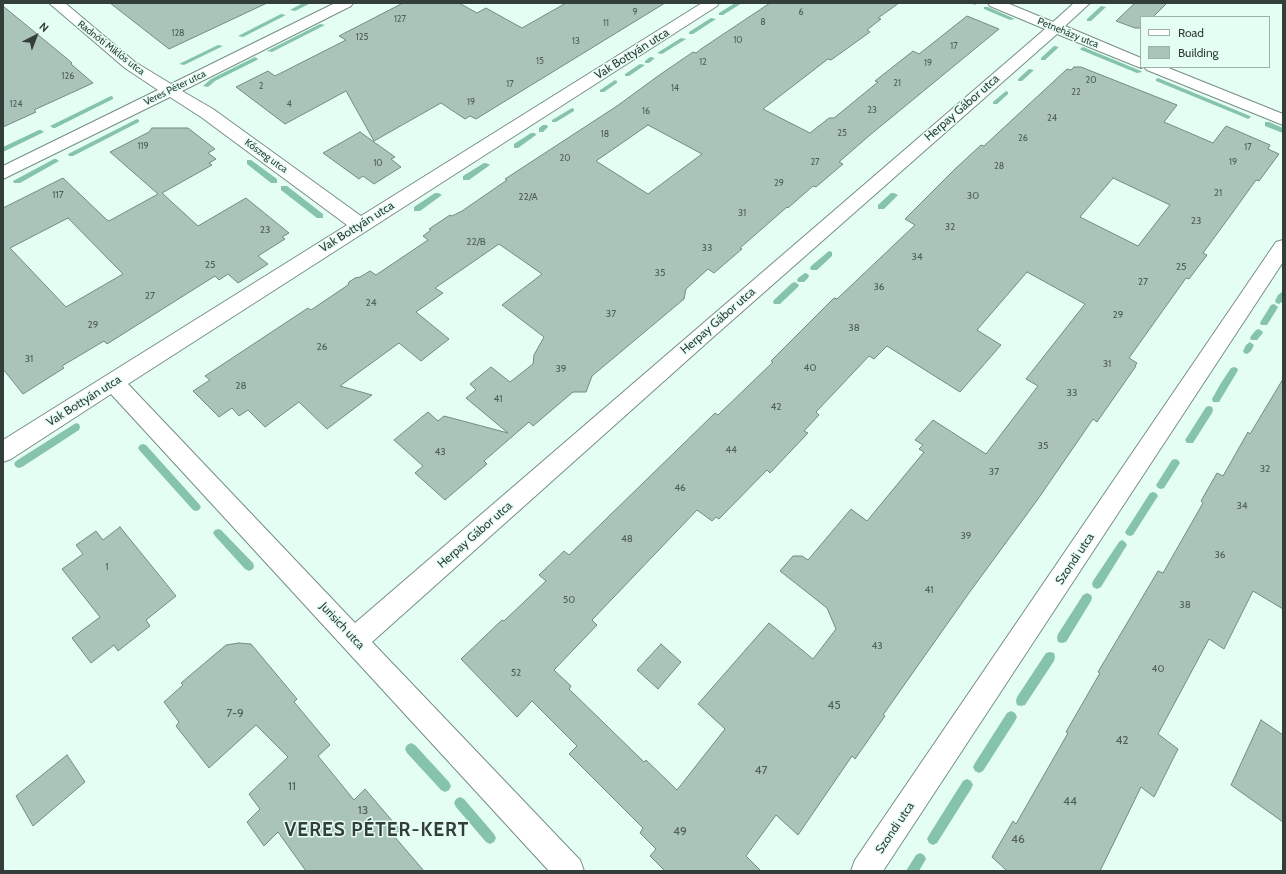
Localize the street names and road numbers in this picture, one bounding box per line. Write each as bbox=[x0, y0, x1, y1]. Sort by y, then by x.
street label: Petneházy utca bbox=[1036, 15, 1100, 51]
street label: Radnóti Miklós utca bbox=[75, 18, 147, 78]
street label: Vak Bottyán utca bbox=[592, 25, 672, 83]
street label: Veres Péter utca bbox=[142, 68, 208, 108]
street label: Herpay Gábor utca bbox=[922, 72, 1002, 144]
street label: Kőszeg utca bbox=[242, 136, 290, 176]
street label: Vak Bottyán utca bbox=[317, 198, 397, 256]
street label: Herpay Gábor utca bbox=[678, 285, 758, 357]
street label: Vak Bottyán utca bbox=[44, 372, 124, 430]
street label: Herpay Gábor utca bbox=[435, 499, 515, 571]
street label: Szondi utca bbox=[1053, 530, 1097, 588]
street label: Jurisich utca bbox=[317, 599, 367, 653]
street label: Szondi utca bbox=[873, 799, 917, 857]

